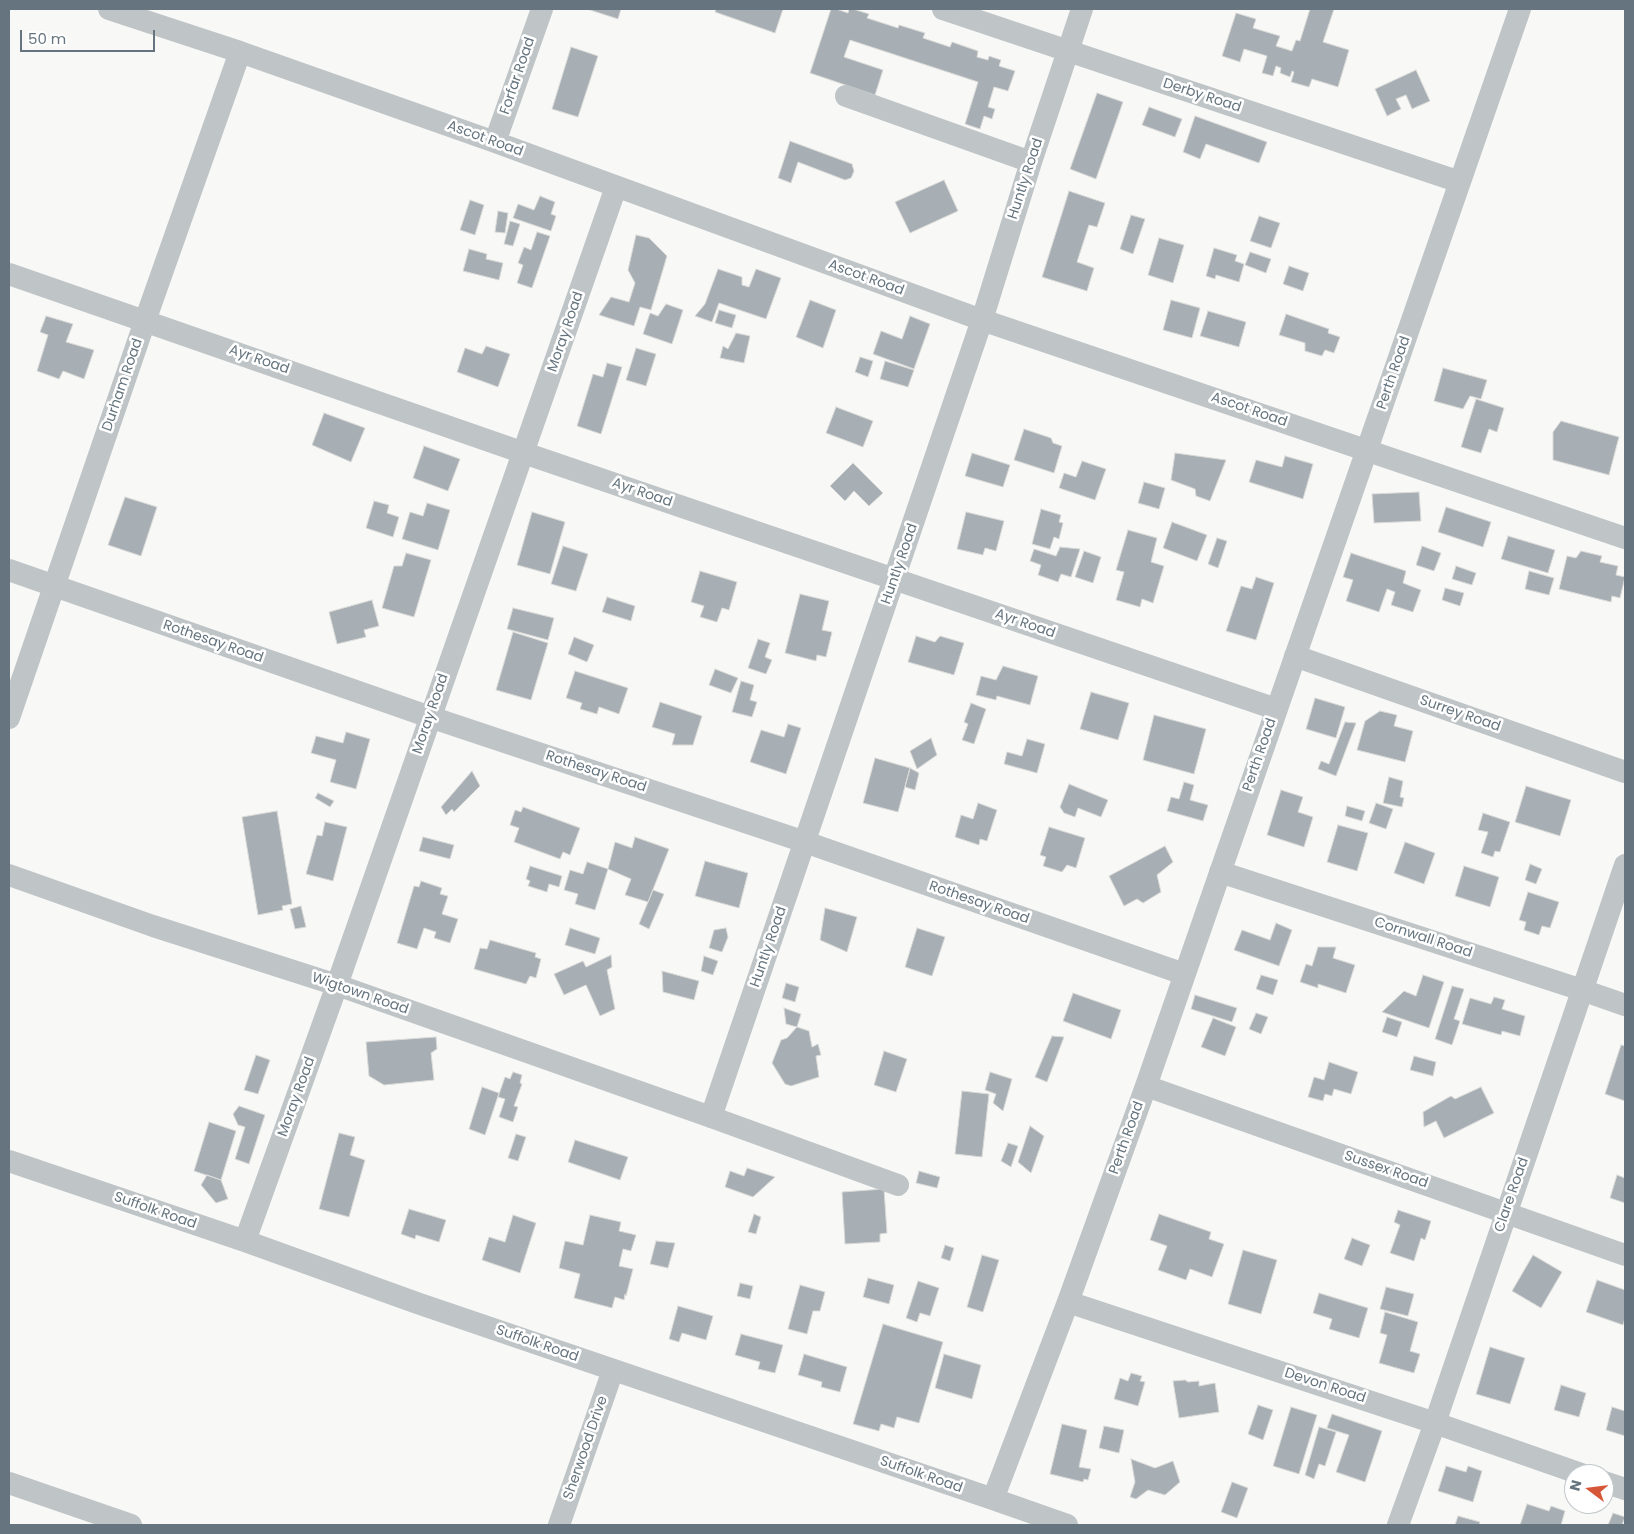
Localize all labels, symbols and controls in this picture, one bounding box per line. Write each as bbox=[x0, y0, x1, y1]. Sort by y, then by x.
scale bar bbox=[22, 20, 158, 52]
text: 50 m bbox=[28, 28, 66, 49]
street label: Forfar Road bbox=[497, 35, 539, 117]
street label: Derby Road bbox=[1161, 75, 1243, 117]
street label: Ascot Road bbox=[445, 118, 525, 160]
street label: Huntly Road bbox=[1005, 136, 1047, 222]
street label: Ascot Road bbox=[826, 257, 906, 299]
street label: Moray Road bbox=[544, 290, 588, 374]
street label: Perth Road bbox=[1374, 334, 1414, 412]
street label: Durham Road bbox=[99, 336, 147, 434]
street label: Ayr Road bbox=[227, 342, 291, 378]
street label: Ascot Road bbox=[1209, 389, 1289, 431]
street label: Ayr Road bbox=[610, 475, 674, 511]
street label: Huntly Road bbox=[878, 521, 922, 607]
street label: Ayr Road bbox=[993, 606, 1057, 642]
street label: Rothesay Road bbox=[161, 617, 265, 667]
street label: Moray Road bbox=[409, 672, 453, 756]
street label: Surrey Road bbox=[1417, 692, 1503, 736]
street label: Perth Road bbox=[1240, 716, 1280, 794]
street label: Rothesay Road bbox=[543, 748, 649, 796]
street label: Rothesay Road bbox=[927, 878, 1031, 928]
street label: Huntly Road bbox=[747, 904, 791, 990]
street label: Cornwall Road bbox=[1372, 914, 1474, 962]
street label: Wigtown Road bbox=[309, 970, 411, 1018]
street label: Moray Road bbox=[275, 1055, 319, 1139]
street label: Perth Road bbox=[1106, 1099, 1148, 1177]
street label: Sussex Road bbox=[1342, 1148, 1430, 1192]
street label: Clare Road bbox=[1491, 1156, 1533, 1234]
street label: Suffolk Road bbox=[112, 1189, 198, 1233]
street label: Suffolk Road bbox=[494, 1322, 580, 1366]
street label: Devon Road bbox=[1282, 1365, 1368, 1407]
street label: Sherwood Drive bbox=[560, 1394, 612, 1502]
street label: Suffolk Road bbox=[878, 1453, 964, 1497]
north arrow bbox=[1564, 1464, 1614, 1514]
text: N bbox=[1564, 1478, 1586, 1493]

